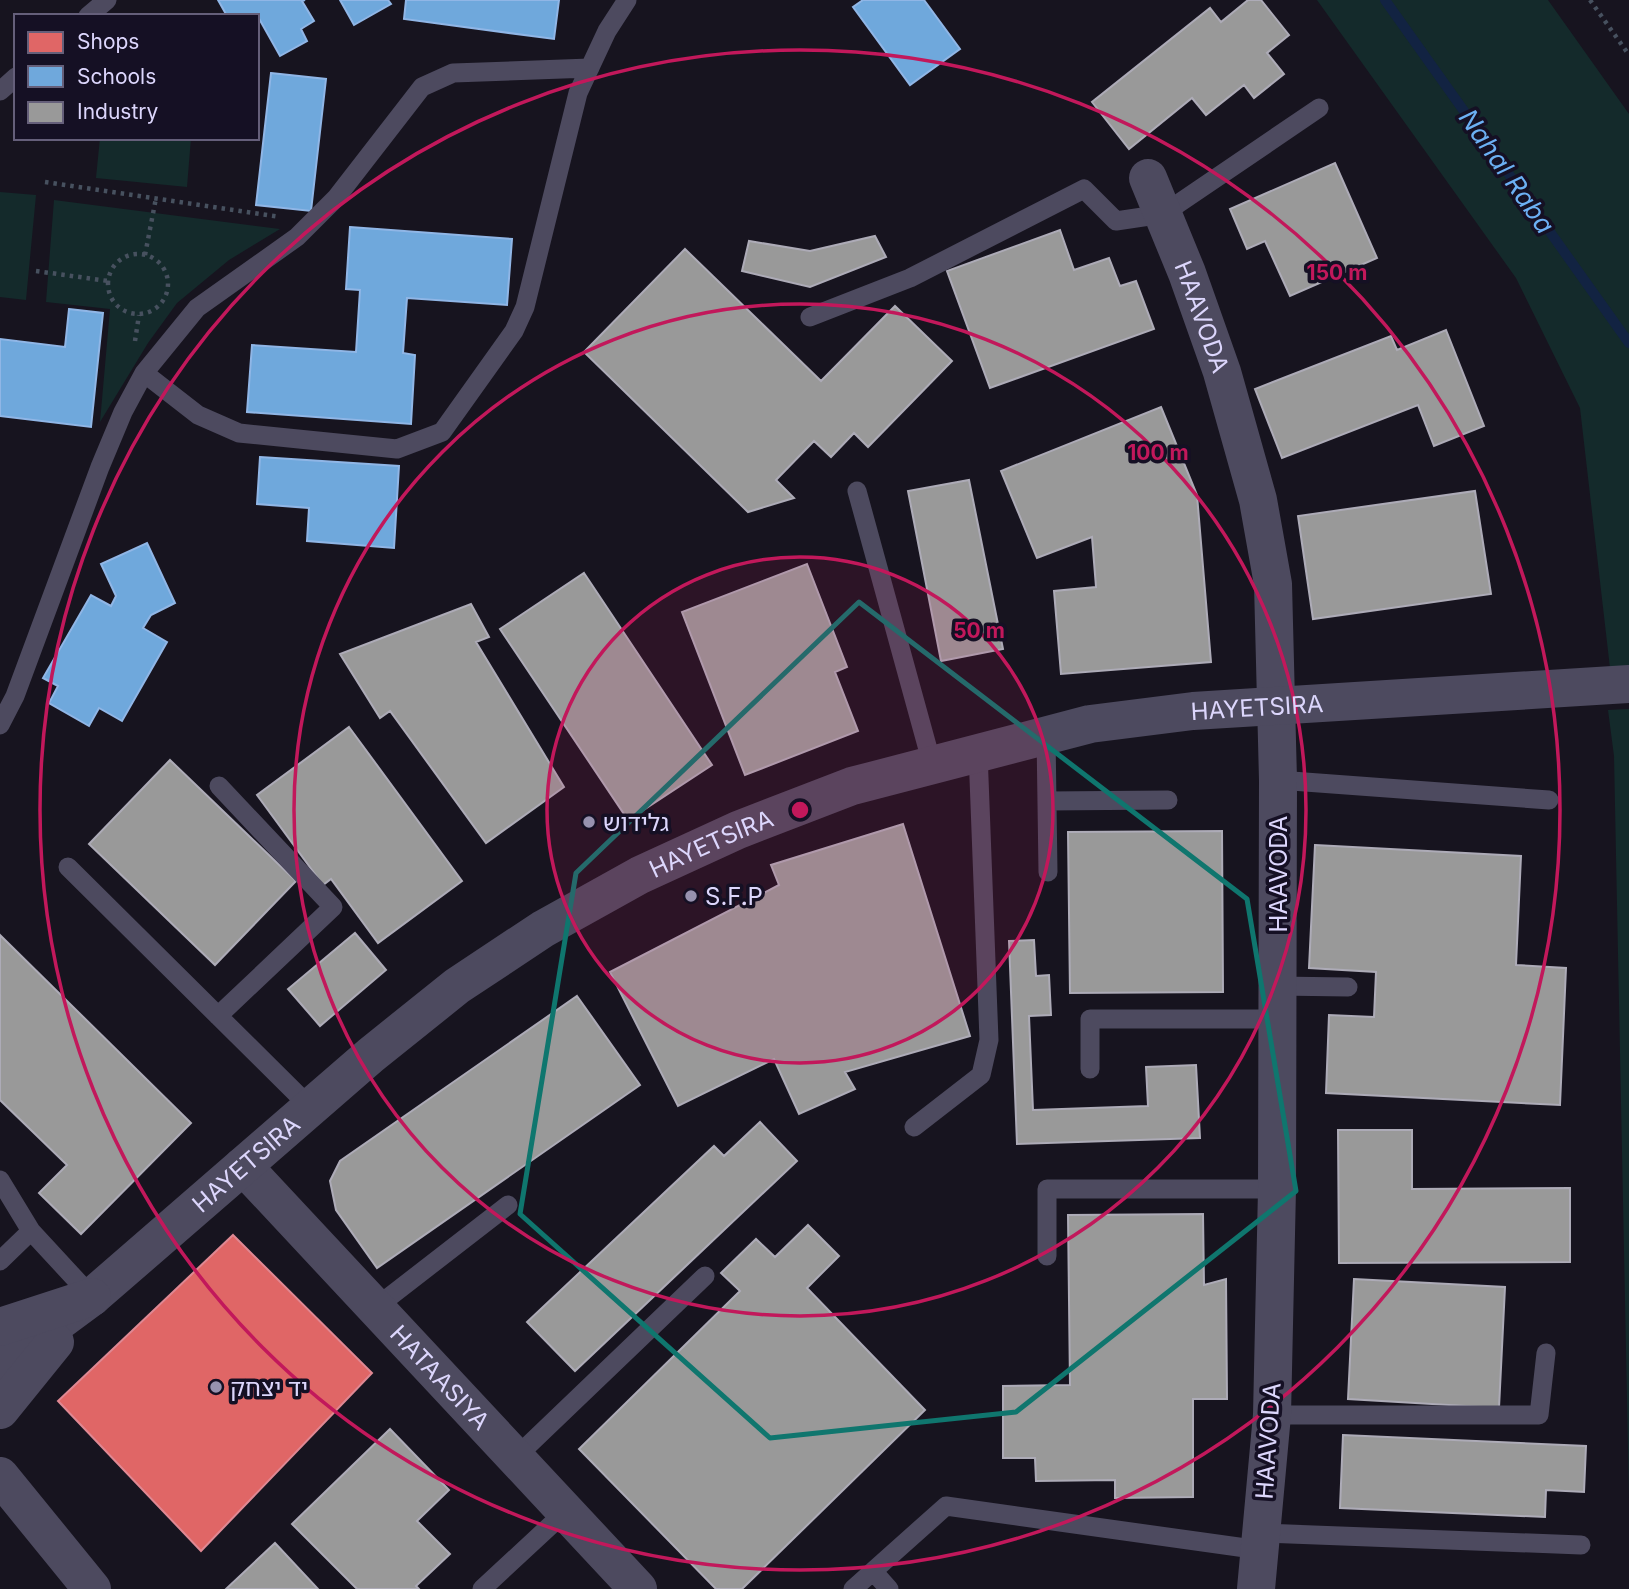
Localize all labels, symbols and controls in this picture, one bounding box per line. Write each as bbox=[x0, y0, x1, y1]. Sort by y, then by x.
legend bbox=[14, 14, 259, 140]
text: Shops bbox=[77, 29, 139, 54]
text: Schools bbox=[77, 64, 156, 89]
text: Industry bbox=[77, 99, 159, 124]
water label: Nahal Raba bbox=[1453, 103, 1561, 239]
street label: HAAVODA bbox=[1169, 256, 1236, 377]
text: 150 m bbox=[1307, 260, 1367, 285]
text: 100 m bbox=[1127, 440, 1189, 465]
text: 50 m bbox=[953, 618, 1005, 643]
street label: HAYETSIRA bbox=[1190, 688, 1324, 726]
centre of rings bbox=[788, 798, 812, 822]
street label: HAYETSIRA bbox=[644, 803, 777, 883]
place label: גלידוש bbox=[603, 808, 669, 837]
marker: גלידוש bbox=[581, 814, 597, 830]
street label: HAAVODA bbox=[1264, 816, 1293, 932]
place label: S.F.P bbox=[705, 882, 763, 911]
marker: S.F.P bbox=[683, 888, 699, 904]
street label: HAYETSIRA bbox=[186, 1109, 305, 1218]
street label: HATAASIYA bbox=[385, 1319, 496, 1435]
place label: יד יצחק bbox=[230, 1373, 308, 1402]
marker: יד יצחק bbox=[208, 1379, 224, 1395]
street label: HAAVODA bbox=[1249, 1382, 1287, 1500]

